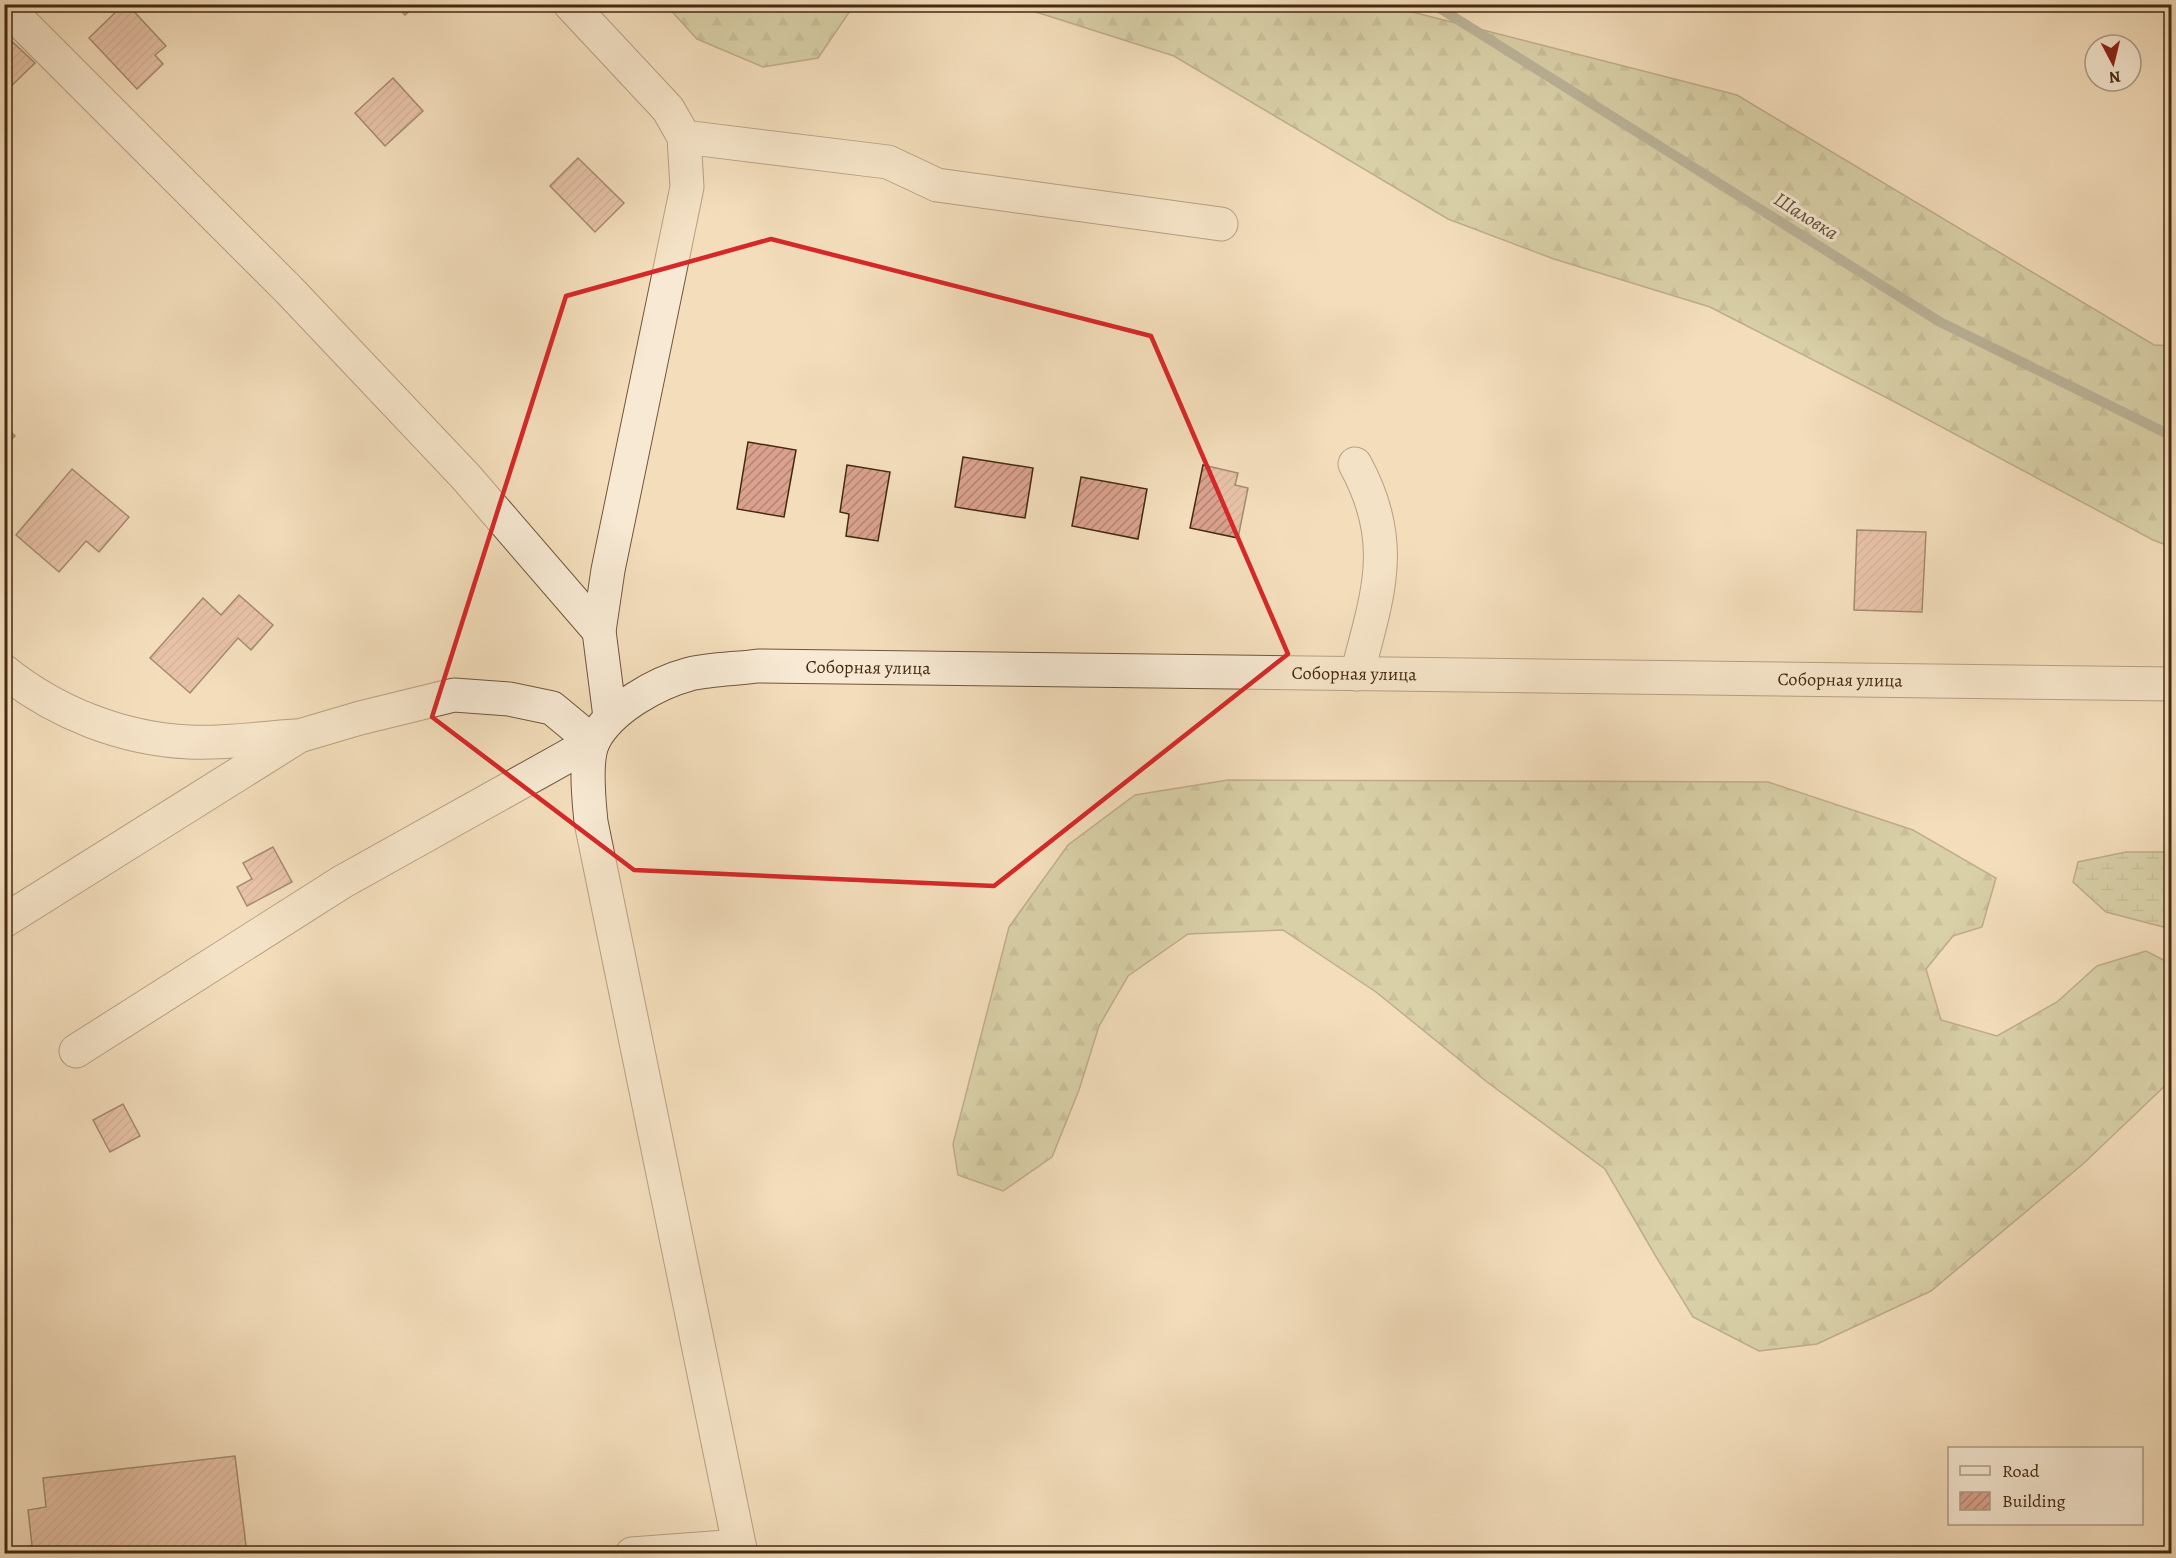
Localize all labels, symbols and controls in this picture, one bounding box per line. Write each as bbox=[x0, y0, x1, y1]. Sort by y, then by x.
north arrow bbox=[2083, 33, 2143, 93]
text: N bbox=[2107, 65, 2122, 89]
water label: Шаловка bbox=[1768, 186, 1844, 246]
street label: Соборная улица bbox=[805, 655, 932, 680]
street label: Соборная улица bbox=[1291, 661, 1418, 686]
street label: Соборная улица bbox=[1777, 667, 1903, 693]
legend bbox=[1948, 1447, 2143, 1525]
text: Road bbox=[2002, 1459, 2040, 1483]
text: Building bbox=[2002, 1489, 2066, 1513]

